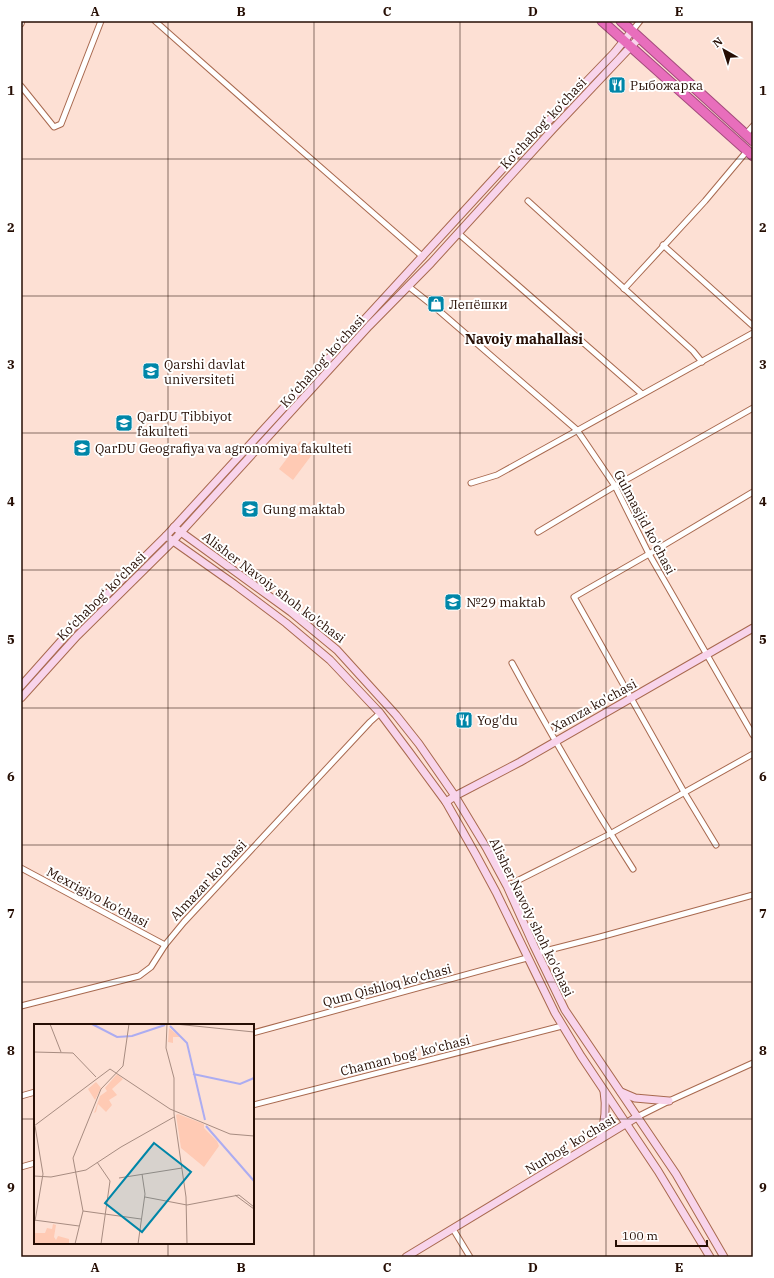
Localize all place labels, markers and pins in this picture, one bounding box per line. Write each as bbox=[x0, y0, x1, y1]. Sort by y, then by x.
restaurant icon: Рыбожарка bbox=[607, 75, 627, 95]
place label: Рыбожарка bbox=[630, 77, 703, 94]
shop icon: Лепёшки bbox=[426, 294, 446, 314]
place label: Лепёшки bbox=[449, 296, 508, 313]
place label: Qarshi davlat universiteti bbox=[164, 356, 245, 388]
school or university icon: Qarshi davlat universiteti bbox=[141, 361, 161, 381]
place label: QarDU Tibbiyot fakulteti bbox=[137, 408, 232, 440]
school or university icon: QarDU Tibbiyot fakulteti bbox=[114, 413, 134, 433]
school or university icon: QarDU Geografiya va agronomiya fakulteti bbox=[72, 438, 92, 458]
place label: QarDU Geografiya va agronomiya fakulteti bbox=[95, 440, 352, 457]
school or university icon: Gung maktab bbox=[240, 499, 260, 519]
place label: Gung maktab bbox=[263, 501, 345, 518]
school or university icon: №29 maktab bbox=[443, 592, 463, 612]
place label: №29 maktab bbox=[466, 594, 546, 611]
restaurant icon: Yog'du bbox=[454, 710, 474, 730]
place label: Yog'du bbox=[477, 712, 518, 729]

